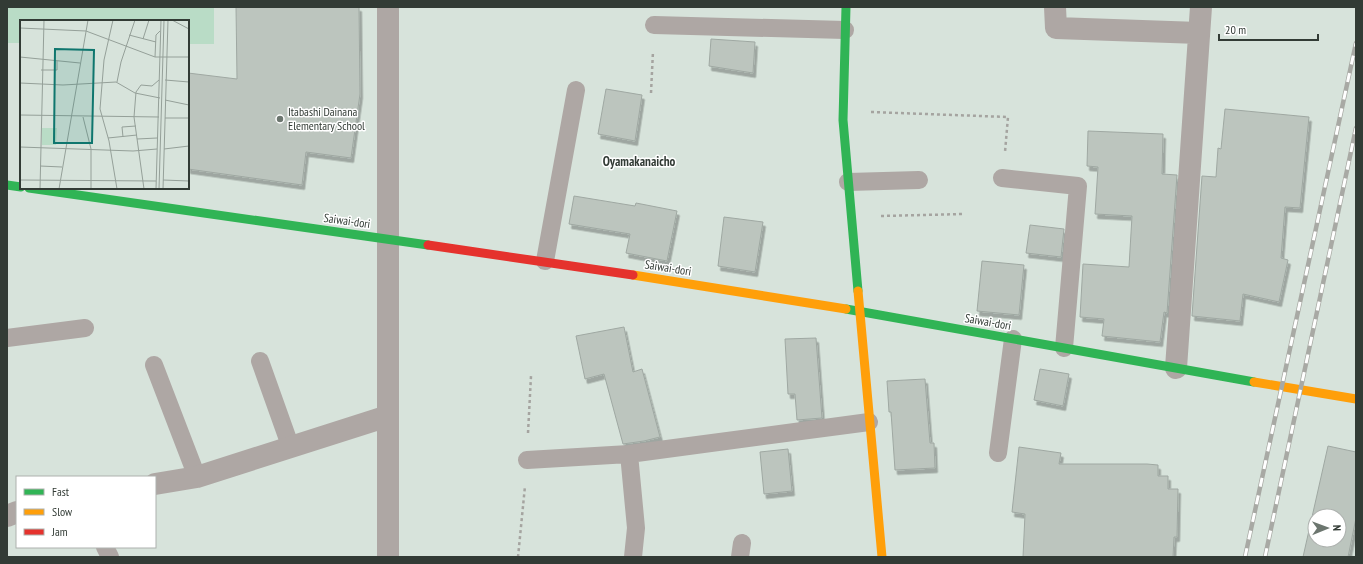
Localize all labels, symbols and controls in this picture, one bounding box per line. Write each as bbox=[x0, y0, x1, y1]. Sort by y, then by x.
scale bar bbox=[1219, 16, 1318, 42]
inset map bbox=[20, 20, 189, 189]
text: 20 m bbox=[1225, 22, 1246, 37]
place label: Itabashi Dainana Elementary School bbox=[288, 104, 365, 133]
marker: Itabashi Dainana Elementary School bbox=[275, 114, 285, 124]
district label: Oyamakanaicho bbox=[603, 153, 676, 170]
street label: Saiwai-dori bbox=[323, 210, 371, 231]
street label: Saiwai-dori bbox=[644, 256, 692, 279]
street label: Saiwai-dori bbox=[964, 310, 1012, 333]
legend bbox=[16, 476, 156, 548]
text: Fast bbox=[52, 484, 70, 499]
text: Slow bbox=[52, 504, 73, 519]
north arrow bbox=[1307, 508, 1347, 548]
text: Jam bbox=[51, 524, 68, 539]
text: N bbox=[1330, 525, 1344, 531]

